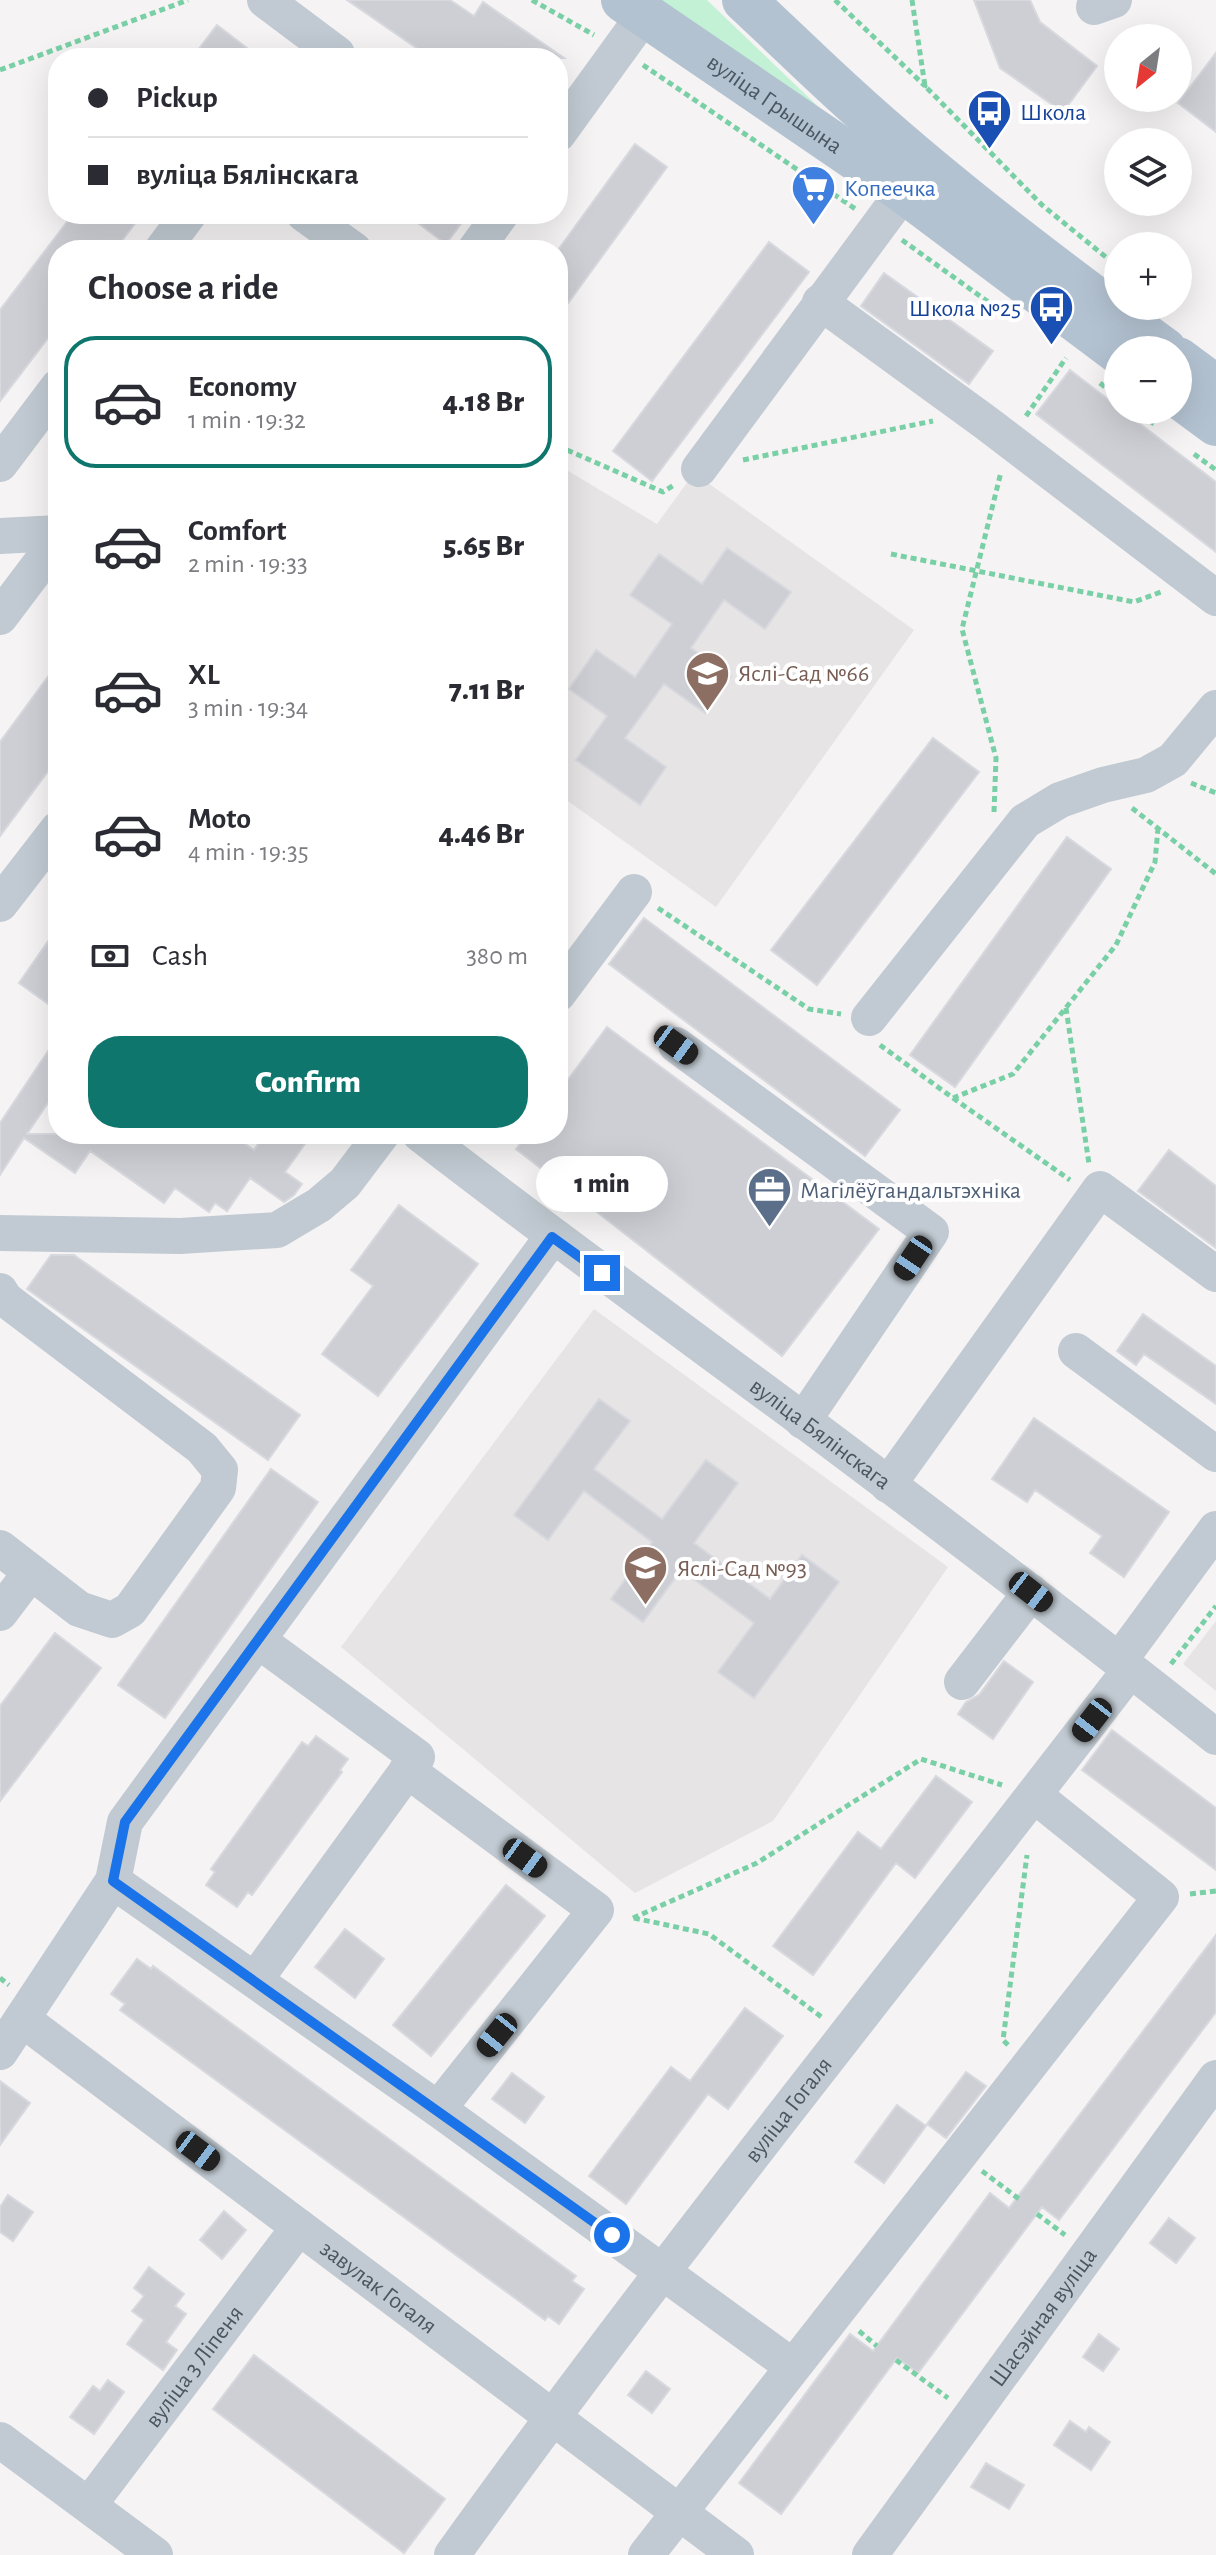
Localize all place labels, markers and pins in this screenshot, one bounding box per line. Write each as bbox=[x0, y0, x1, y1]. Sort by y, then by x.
bus stop icon: Школа bbox=[965, 88, 1013, 151]
place label: Школа bbox=[1020, 101, 1086, 125]
supermarket icon: Копеечка bbox=[789, 164, 837, 227]
place label: Копеечка bbox=[844, 177, 936, 201]
bus stop icon: Школа №25 bbox=[1028, 284, 1076, 347]
place label: Школа №25 bbox=[909, 297, 1021, 321]
school or university icon: Яслі-Сад №66 bbox=[683, 649, 731, 712]
place label: Яслі-Сад №66 bbox=[738, 662, 869, 686]
office icon: Магілёўгандальтэхніка bbox=[745, 1166, 793, 1229]
place label: Магілёўгандальтэхніка bbox=[800, 1179, 1021, 1203]
school or university icon: Яслі-Сад №93 bbox=[622, 1544, 670, 1607]
place label: Яслі-Сад №93 bbox=[677, 1557, 807, 1581]

